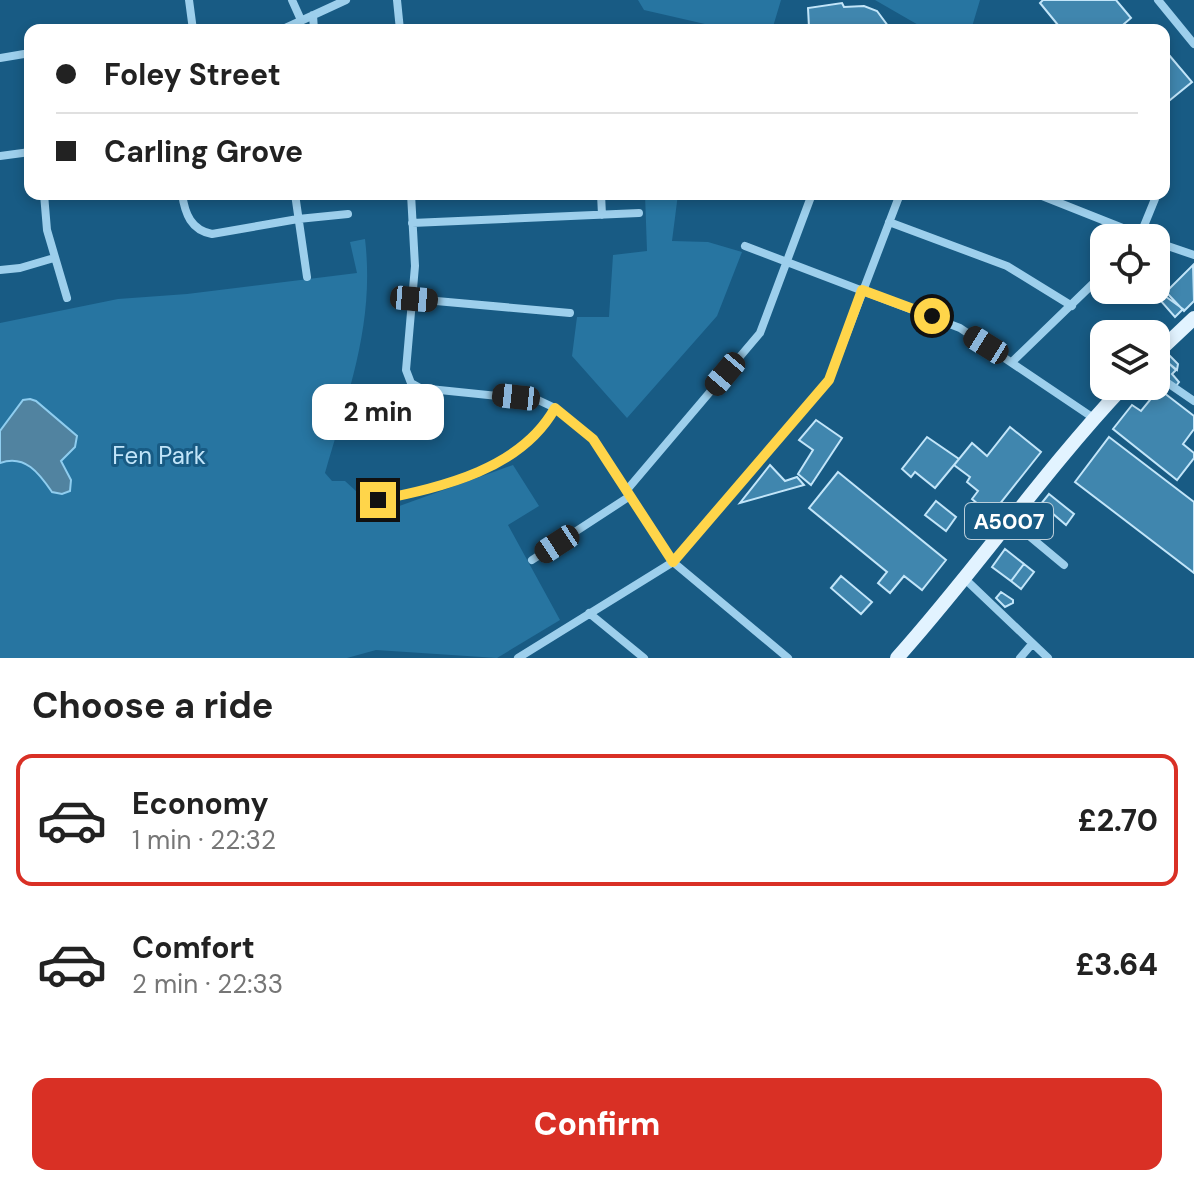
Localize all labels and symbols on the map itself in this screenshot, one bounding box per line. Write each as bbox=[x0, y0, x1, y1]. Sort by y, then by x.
car bbox=[389, 285, 439, 313]
route start bbox=[914, 298, 950, 334]
car bbox=[959, 322, 1013, 368]
car bbox=[700, 348, 750, 400]
car bbox=[491, 383, 541, 411]
callout: 2 min bbox=[312, 384, 444, 440]
park label: Fen Park bbox=[112, 440, 206, 471]
route end bbox=[360, 482, 396, 518]
road number: A5007 bbox=[965, 503, 1053, 539]
car bbox=[530, 521, 584, 567]

